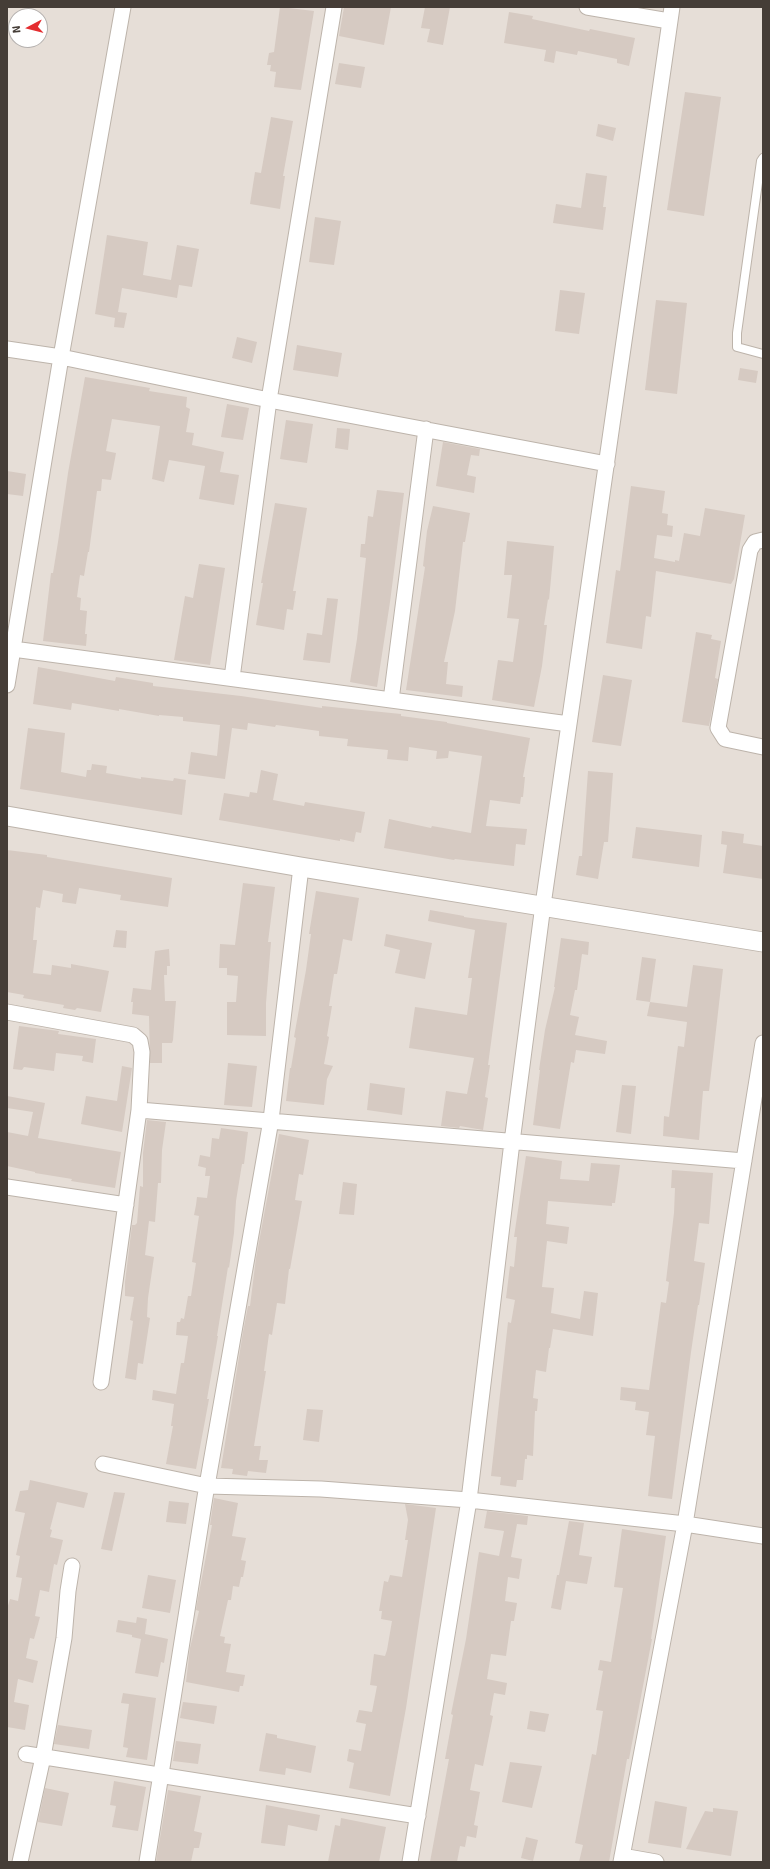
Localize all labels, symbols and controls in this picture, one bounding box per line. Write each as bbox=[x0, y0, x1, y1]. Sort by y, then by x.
north arrow bbox=[8, 8, 48, 48]
text: N bbox=[10, 25, 24, 34]

